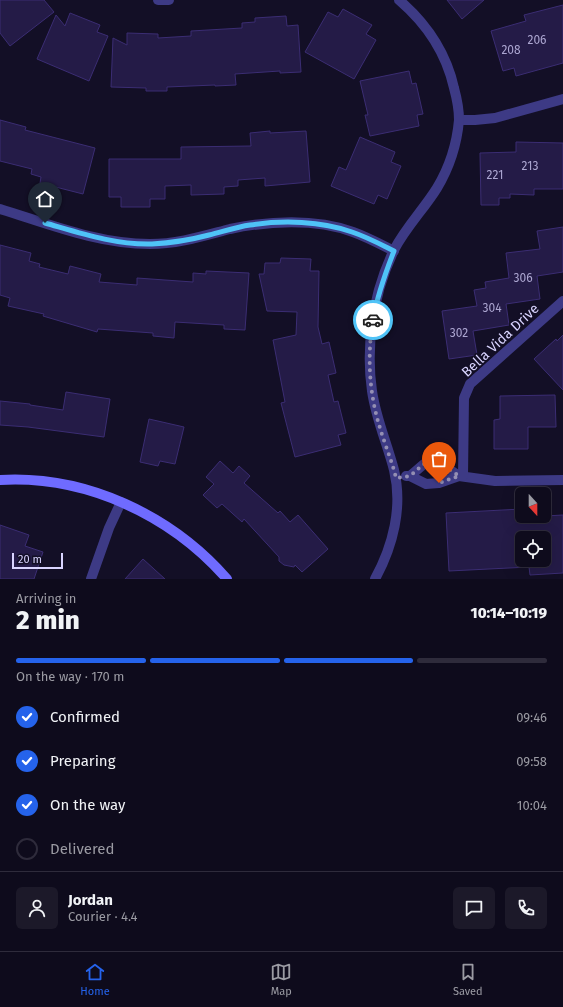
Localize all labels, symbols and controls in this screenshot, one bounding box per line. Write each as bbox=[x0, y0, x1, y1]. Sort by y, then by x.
house number: 206 bbox=[527, 33, 547, 47]
house number: 208 bbox=[501, 43, 521, 57]
house number: 213 bbox=[522, 159, 538, 173]
house number: 221 bbox=[487, 168, 503, 182]
pin bbox=[28, 182, 62, 223]
icon: home bbox=[34, 188, 56, 210]
house number: 306 bbox=[513, 271, 533, 285]
courier bbox=[353, 300, 393, 340]
street label: Bella Vida Drive bbox=[458, 300, 543, 381]
house number: 304 bbox=[482, 301, 502, 315]
icon: car bbox=[362, 309, 384, 331]
house number: 302 bbox=[450, 326, 468, 340]
pin bbox=[422, 442, 456, 483]
icon: bag bbox=[428, 448, 450, 470]
north arrow bbox=[515, 487, 551, 523]
map controls bbox=[515, 487, 551, 567]
button: locate bbox=[515, 531, 551, 567]
scale bar bbox=[12, 551, 63, 570]
text: 20 m bbox=[18, 553, 42, 566]
text: Arriving in bbox=[16, 591, 76, 606]
text: 10:14–10:19 bbox=[471, 604, 547, 622]
text: 2 min bbox=[16, 605, 80, 636]
text: On the way · 170 m bbox=[16, 669, 124, 684]
icon: check bbox=[16, 706, 38, 728]
text: Confirmed bbox=[50, 708, 120, 726]
text: 09:46 bbox=[516, 710, 547, 725]
icon: check bbox=[16, 750, 38, 772]
text: Preparing bbox=[50, 752, 115, 770]
text: 09:58 bbox=[516, 754, 547, 769]
icon: check bbox=[16, 794, 38, 816]
text: On the way bbox=[50, 796, 125, 814]
text: 10:04 bbox=[517, 798, 547, 813]
text: Delivered bbox=[50, 840, 114, 858]
button: person bbox=[16, 887, 58, 929]
button: chat bbox=[453, 887, 495, 929]
button: phone bbox=[505, 887, 547, 929]
text: Jordan bbox=[68, 891, 113, 909]
text: Courier · 4.4 bbox=[68, 909, 138, 924]
tab: Home bbox=[80, 961, 110, 998]
tab: Map bbox=[270, 961, 292, 998]
tab: Saved bbox=[453, 961, 483, 998]

